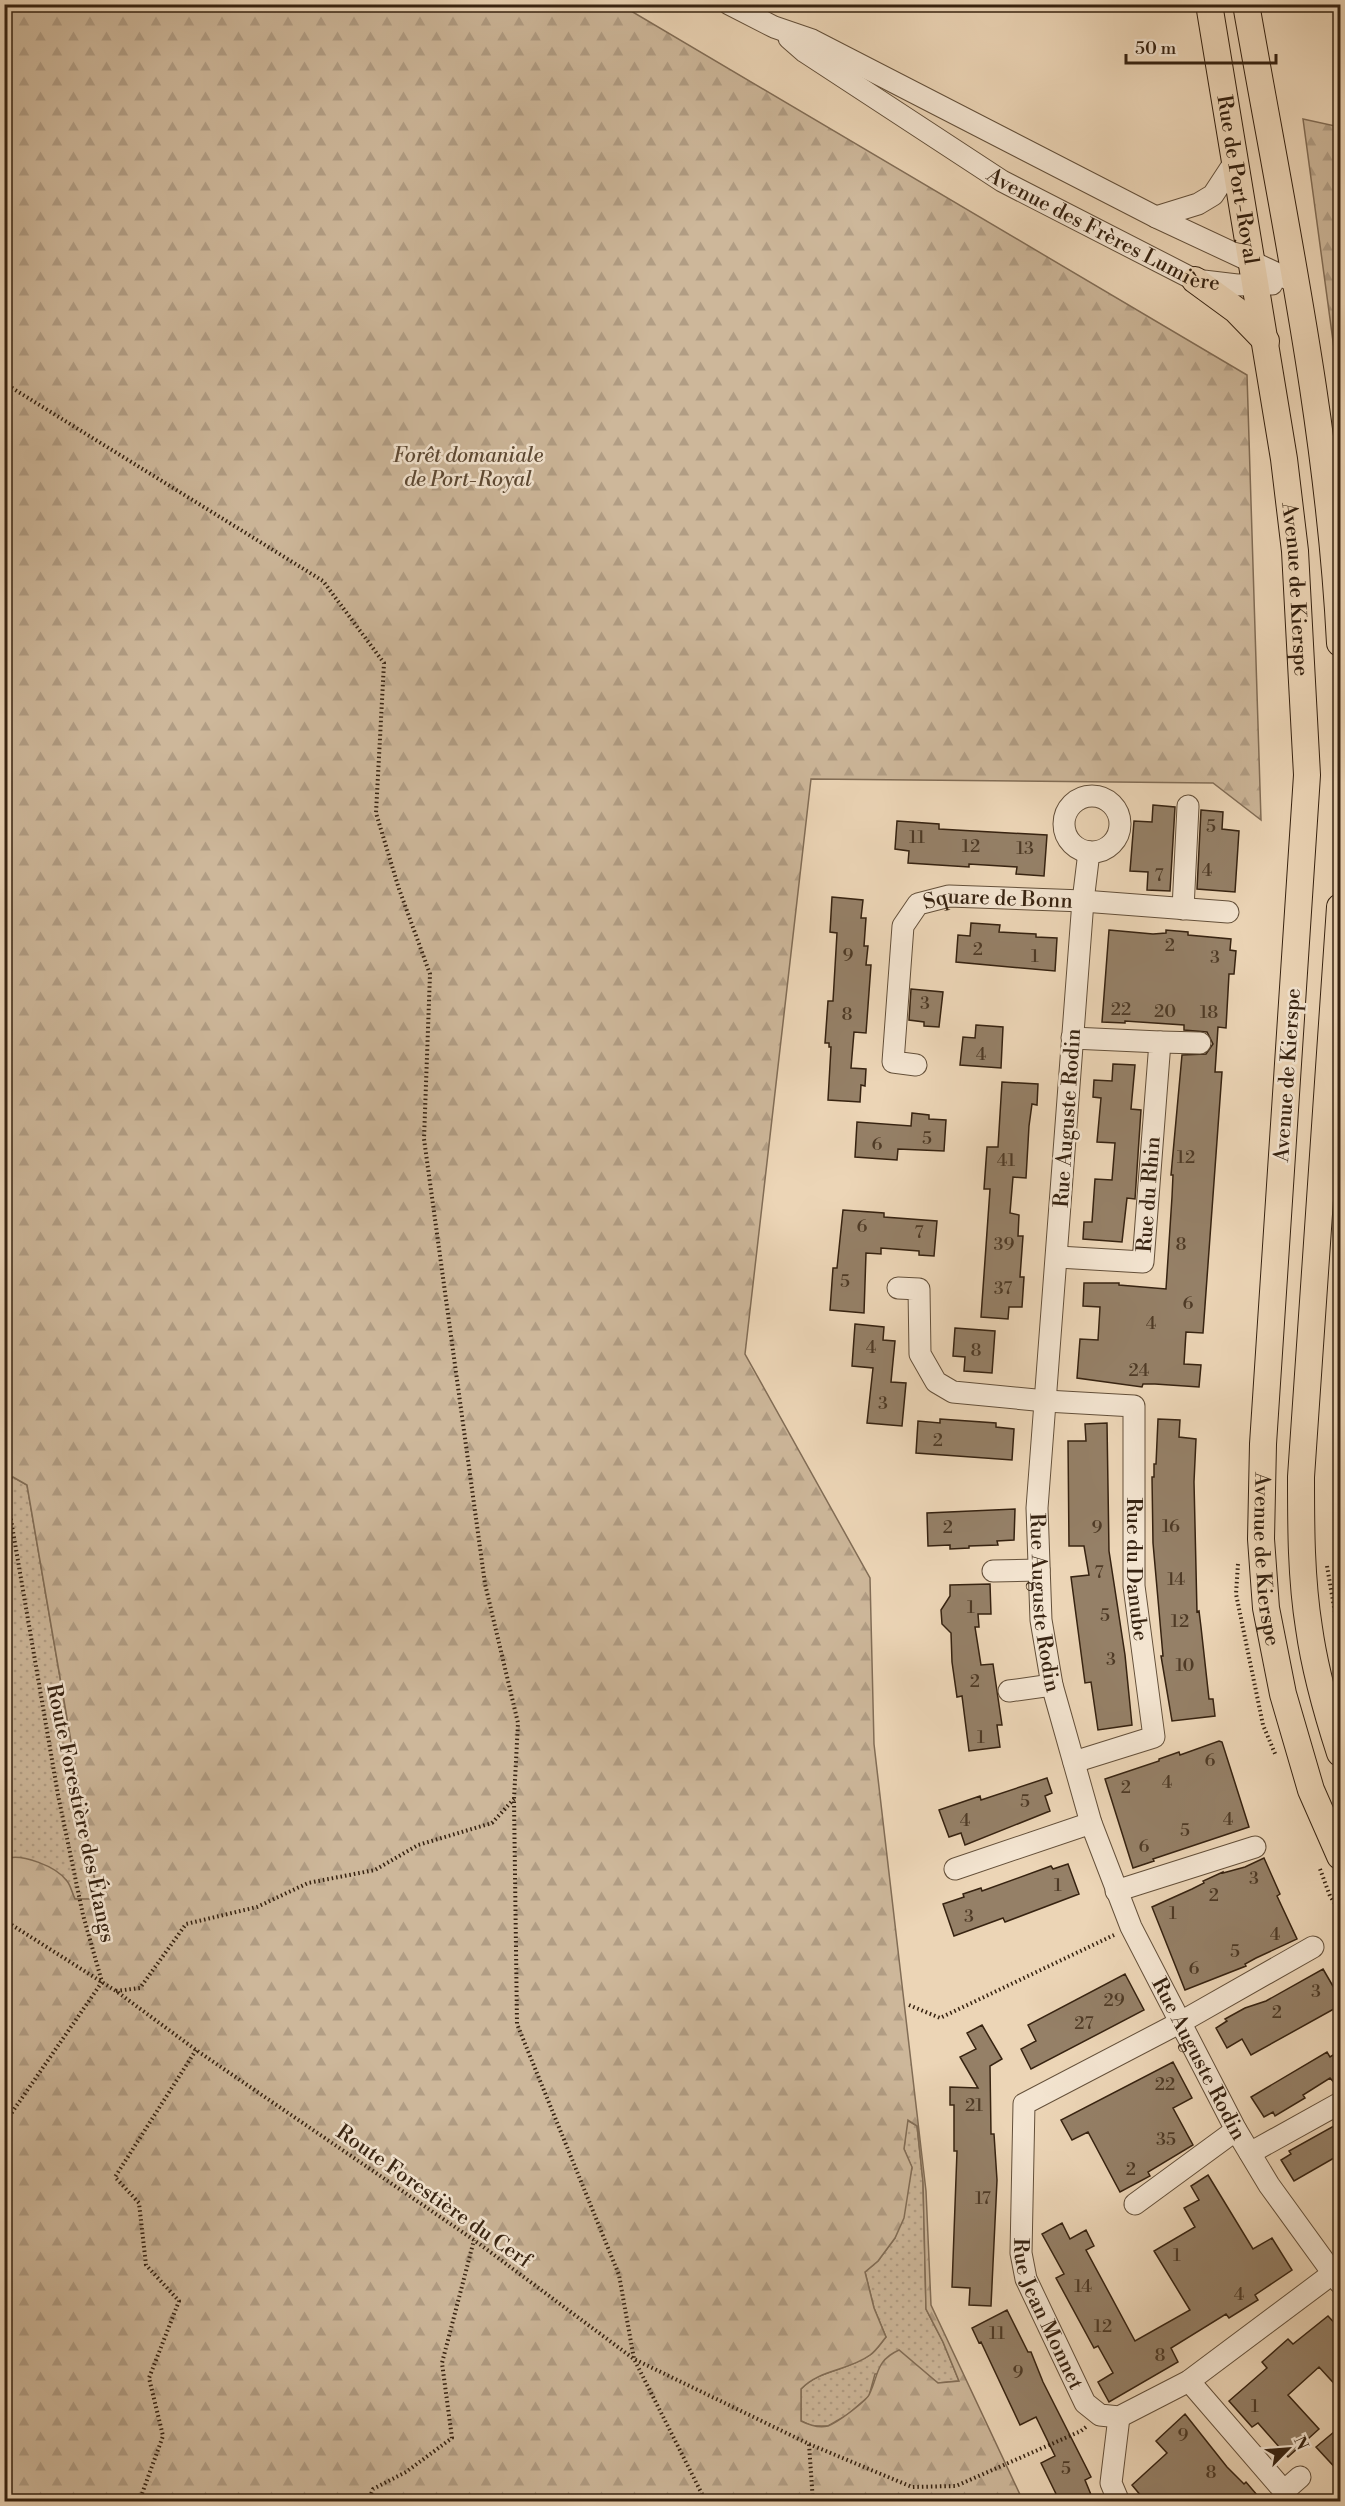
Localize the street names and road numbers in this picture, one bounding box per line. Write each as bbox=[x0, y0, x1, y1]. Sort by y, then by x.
street label: Rue de Port-Royal bbox=[1210, 93, 1264, 266]
street label: Avenue des Frères Lumière bbox=[981, 162, 1221, 297]
street label: Avenue de Kierspe bbox=[1275, 500, 1314, 677]
street label: Square de Bonn bbox=[921, 884, 1074, 916]
street label: Avenue de Kierspe bbox=[1269, 987, 1307, 1164]
street label: Rue Auguste Rodin bbox=[1049, 1027, 1087, 1209]
street label: Rue du Rhin bbox=[1132, 1135, 1167, 1253]
street label: Avenue de Kierspe bbox=[1247, 1471, 1285, 1648]
street label: Rue du Danube bbox=[1120, 1498, 1153, 1643]
street label: Rue Auguste Rodin bbox=[1023, 1513, 1066, 1696]
street label: Route Forestière des Étangs bbox=[40, 1681, 122, 1945]
street label: Rue Auguste Rodin bbox=[1145, 1973, 1251, 2146]
street label: Route Forestière du Cerf bbox=[331, 2119, 537, 2275]
street label: Rue Jean Monnet bbox=[1007, 2238, 1089, 2394]

